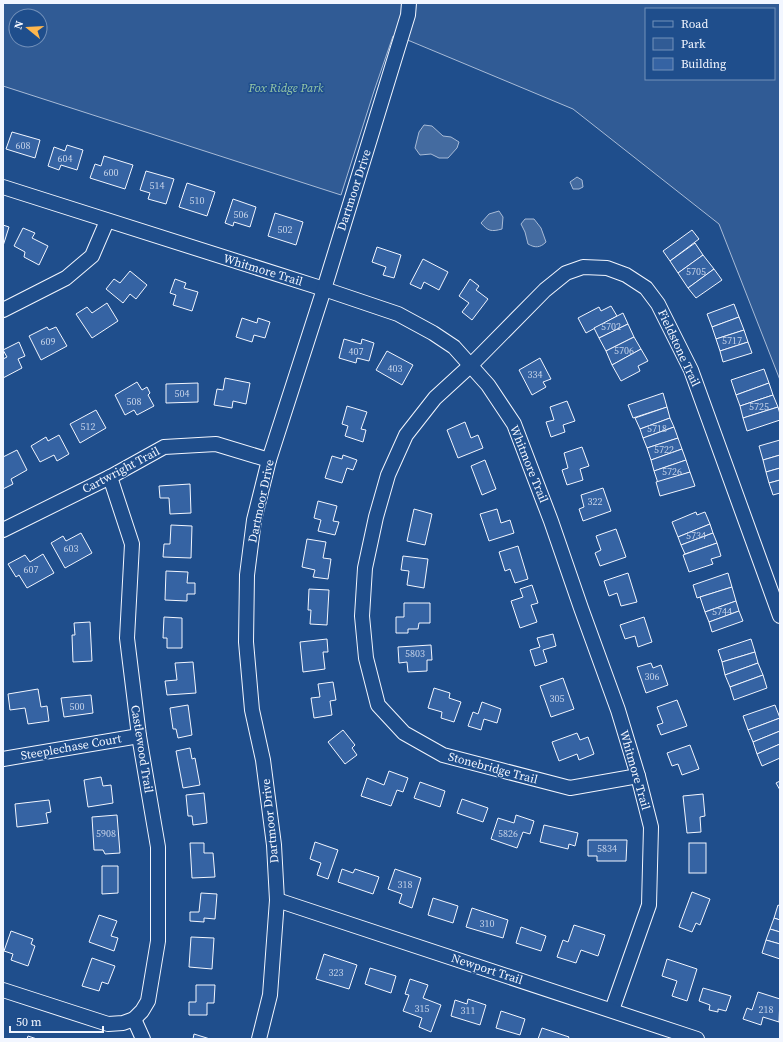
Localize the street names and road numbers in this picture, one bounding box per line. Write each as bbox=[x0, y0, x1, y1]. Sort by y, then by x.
street label: Dartmoor Drive bbox=[333, 147, 375, 233]
street label: Whitmore Trail bbox=[221, 250, 305, 290]
street label: Fieldstone Trail bbox=[654, 307, 704, 390]
street label: Whitmore Trail bbox=[506, 423, 552, 506]
street label: Cartwright Trail bbox=[79, 443, 163, 497]
street label: Dartmoor Drive bbox=[244, 458, 278, 544]
street label: Castlewood Trail bbox=[127, 704, 157, 795]
street label: Whitmore Trail bbox=[616, 728, 654, 812]
street label: Steeplechase Court bbox=[19, 730, 123, 764]
street label: Stonebridge Trail bbox=[447, 748, 540, 788]
street label: Dartmoor Drive bbox=[258, 778, 282, 864]
street label: Newport Trail bbox=[449, 950, 525, 988]

